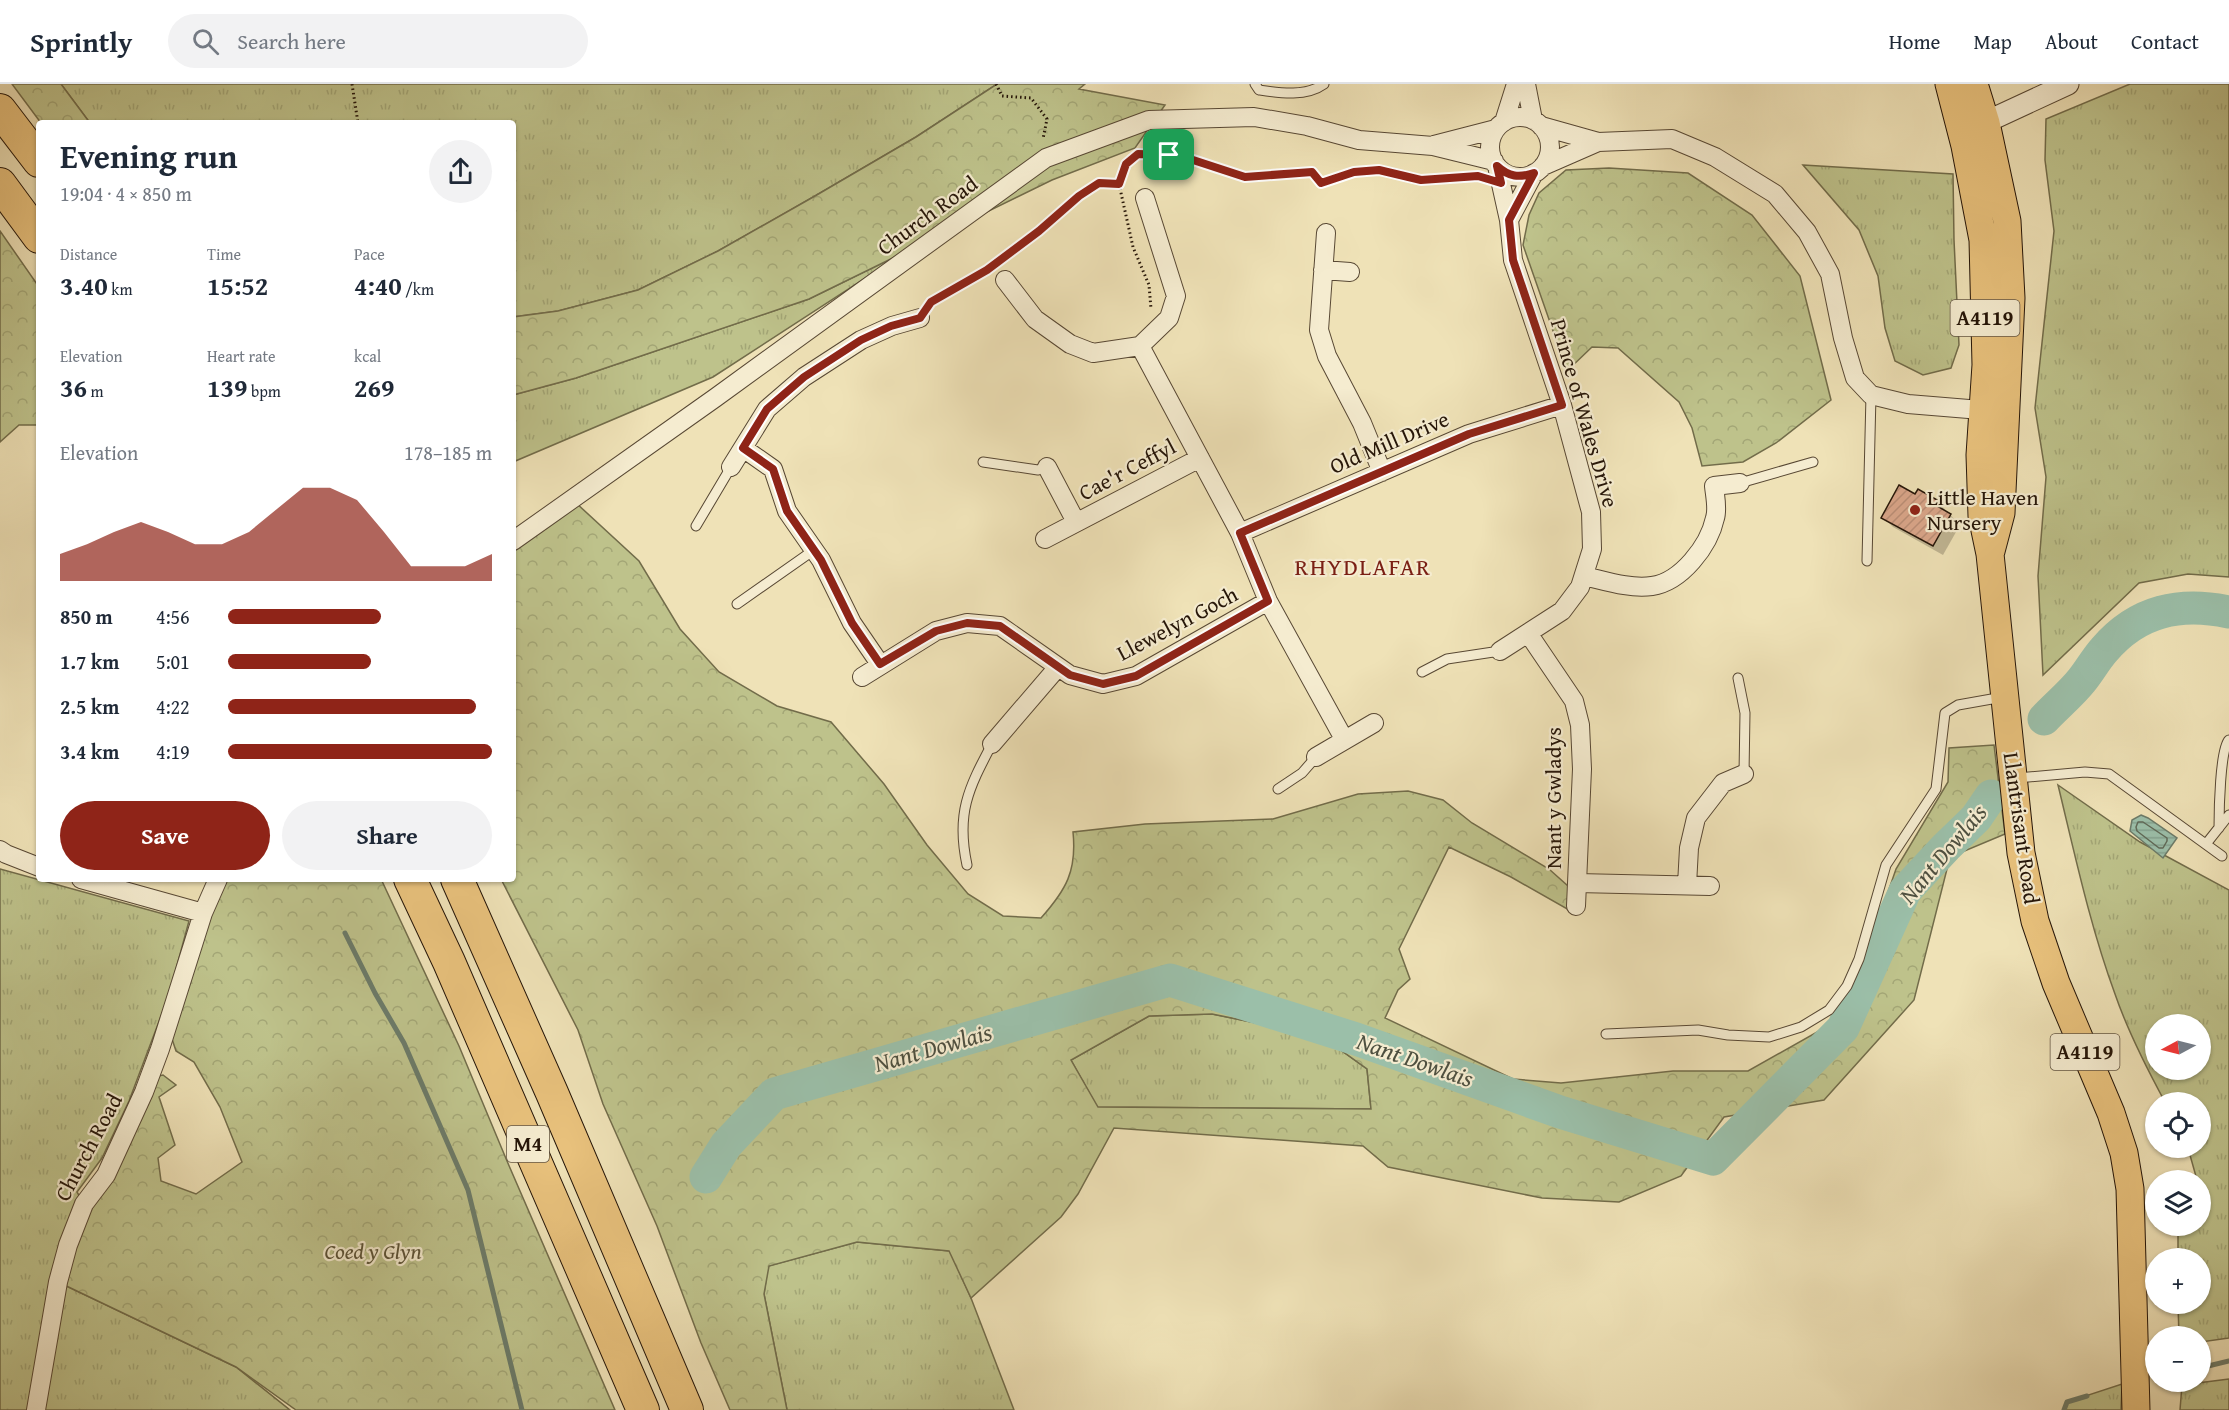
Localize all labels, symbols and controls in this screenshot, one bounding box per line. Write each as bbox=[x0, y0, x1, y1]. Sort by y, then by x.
search box bbox=[168, 14, 588, 68]
text: Sprintly bbox=[30, 21, 132, 62]
icon: search bbox=[189, 25, 222, 58]
text: Search here bbox=[237, 25, 346, 57]
text: Home bbox=[1889, 26, 1940, 57]
text: Map bbox=[1973, 26, 2012, 57]
text: About bbox=[2045, 26, 2098, 57]
text: Contact bbox=[2131, 26, 2199, 57]
pin bbox=[1143, 129, 1194, 180]
text: Evening run bbox=[60, 132, 237, 180]
icon: arrive bbox=[1152, 138, 1185, 171]
button: share bbox=[429, 140, 492, 203]
street label: Church Road bbox=[870, 167, 984, 263]
text: 19:04 · 4 × 850 m bbox=[60, 179, 192, 208]
text: Distance bbox=[60, 242, 117, 266]
text: Time bbox=[207, 242, 241, 266]
text: Pace bbox=[354, 242, 385, 266]
text: 3.40 bbox=[60, 266, 108, 305]
text: 15:52 bbox=[207, 266, 268, 305]
text: 4:40 bbox=[354, 266, 402, 305]
text: km bbox=[108, 277, 132, 301]
text: /km bbox=[402, 277, 434, 301]
road number: A4119 bbox=[1950, 300, 2020, 336]
street label: Prince of Wales Drive bbox=[1543, 315, 1627, 511]
text: Elevation bbox=[60, 344, 123, 368]
text: Heart rate bbox=[207, 344, 276, 368]
text: kcal bbox=[354, 344, 381, 368]
text: 36 bbox=[60, 368, 87, 407]
text: 139 bbox=[207, 368, 247, 407]
text: 269 bbox=[354, 368, 394, 407]
text: m bbox=[87, 379, 104, 403]
text: bpm bbox=[247, 379, 281, 403]
street label: Old Mill Drive bbox=[1324, 402, 1454, 482]
street label: Cae'r Ceffyl bbox=[1073, 430, 1181, 508]
text: Elevation bbox=[60, 438, 138, 467]
text: 178–185 m bbox=[404, 438, 492, 467]
place label: Little Haven Nursery bbox=[1927, 481, 2039, 538]
marker: Little Haven Nursery bbox=[1908, 503, 1922, 517]
district label: RHYDLAFAR bbox=[1295, 549, 1431, 584]
street label: Llewelyn Goch bbox=[1111, 577, 1244, 668]
text: 850 m bbox=[60, 602, 113, 631]
text: 4:56 bbox=[156, 602, 190, 631]
text: 1.7 km bbox=[60, 647, 119, 676]
text: 5:01 bbox=[156, 647, 190, 676]
text: 2.5 km bbox=[60, 692, 119, 721]
text: 4:22 bbox=[156, 692, 190, 721]
street label: Nant y Gwladys bbox=[1537, 727, 1569, 869]
text: 3.4 km bbox=[60, 737, 119, 766]
text: 4:19 bbox=[156, 737, 190, 766]
street label: Llantrisant Road bbox=[1996, 750, 2049, 906]
water label: Nant Dowlais bbox=[1890, 796, 1995, 912]
button: Save bbox=[60, 801, 270, 870]
button: Share bbox=[282, 801, 492, 870]
water label: Nant Dowlais bbox=[869, 1014, 996, 1081]
north arrow bbox=[2145, 1014, 2211, 1080]
map controls bbox=[2145, 1014, 2211, 1392]
water label: Nant Dowlais bbox=[1351, 1023, 1478, 1096]
road number: A4119 bbox=[2050, 1034, 2120, 1070]
street label: Church Road bbox=[46, 1087, 130, 1206]
button: locate bbox=[2145, 1092, 2211, 1158]
road number: M4 bbox=[507, 1126, 549, 1162]
button: layers bbox=[2145, 1170, 2211, 1236]
park label: Coed y Glyn bbox=[324, 1235, 422, 1267]
button: + bbox=[2145, 1248, 2211, 1314]
button: − bbox=[2145, 1326, 2211, 1392]

